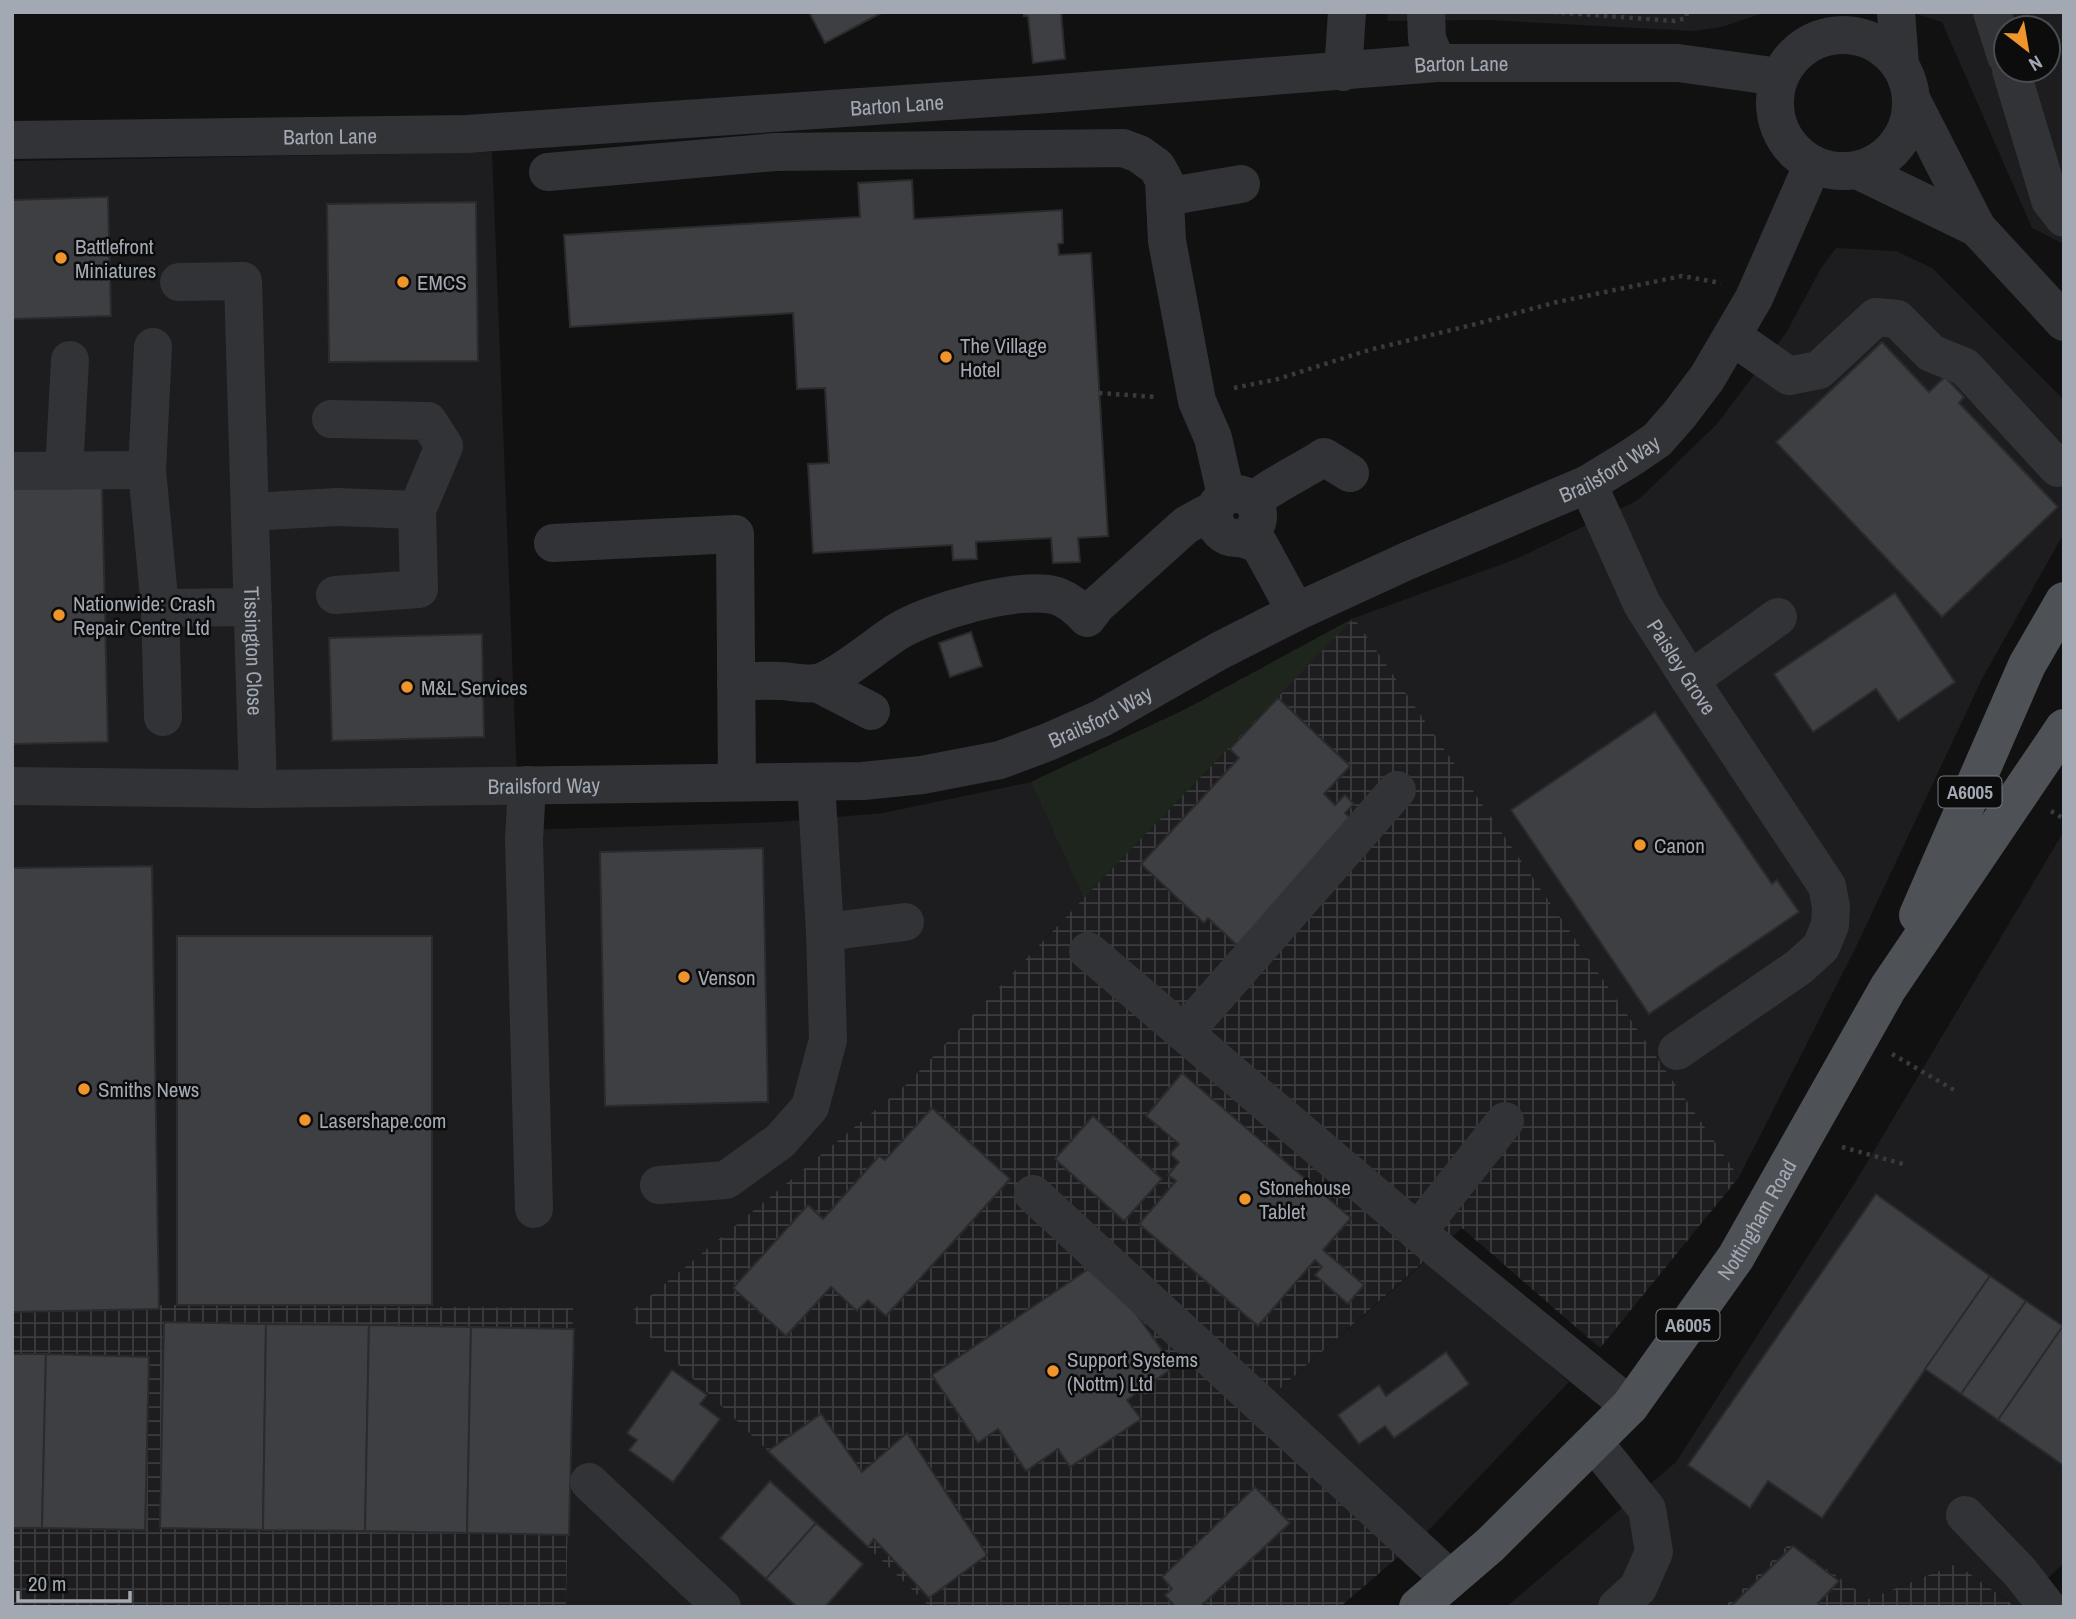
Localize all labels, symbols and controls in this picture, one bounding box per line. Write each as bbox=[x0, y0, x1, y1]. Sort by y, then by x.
north arrow bbox=[1992, 14, 2062, 84]
street label: Barton Lane bbox=[1413, 49, 1508, 79]
text: N bbox=[2024, 50, 2047, 78]
street label: Barton Lane bbox=[849, 87, 945, 122]
street label: Barton Lane bbox=[283, 121, 377, 151]
place label: Battlefront Miniatures bbox=[75, 232, 156, 285]
marker: Battlefront Miniatures bbox=[53, 250, 69, 266]
place label: EMCS bbox=[417, 268, 467, 297]
marker: EMCS bbox=[395, 274, 411, 290]
place label: The Village Hotel bbox=[960, 331, 1047, 384]
marker: The Village Hotel bbox=[938, 349, 954, 365]
street label: Brailsford Way bbox=[1554, 428, 1666, 509]
street label: Tissington Close bbox=[238, 586, 270, 716]
place label: Nationwide: Crash Repair Centre Ltd bbox=[73, 589, 216, 642]
marker: Nationwide: Crash Repair Centre Ltd bbox=[51, 607, 67, 623]
street label: Paisley Grove bbox=[1641, 613, 1723, 720]
place label: M&L Services bbox=[421, 673, 528, 702]
street label: Brailsford Way bbox=[1044, 678, 1157, 755]
marker: M&L Services bbox=[399, 679, 415, 695]
street label: Brailsford Way bbox=[488, 770, 601, 800]
road number: A6005 bbox=[1938, 776, 2002, 807]
place label: Canon bbox=[1654, 831, 1705, 860]
marker: Canon bbox=[1632, 837, 1648, 853]
place label: Venson bbox=[698, 963, 755, 992]
marker: Venson bbox=[676, 969, 692, 985]
place label: Smiths News bbox=[98, 1075, 199, 1104]
marker: Smiths News bbox=[76, 1081, 92, 1097]
place label: Lasershape.com bbox=[319, 1106, 446, 1135]
marker: Lasershape.com bbox=[297, 1112, 313, 1128]
street label: Nottingham Road bbox=[1710, 1154, 1803, 1286]
place label: Stonehouse Tablet bbox=[1259, 1173, 1351, 1226]
marker: Stonehouse Tablet bbox=[1237, 1191, 1253, 1207]
road number: A6005 bbox=[1656, 1310, 1720, 1340]
place label: Support Systems (Nottm) Ltd bbox=[1067, 1345, 1198, 1398]
marker: Support Systems (Nottm) Ltd bbox=[1045, 1363, 1061, 1379]
scale bar bbox=[18, 1560, 130, 1604]
text: 20 m bbox=[28, 1569, 66, 1598]

